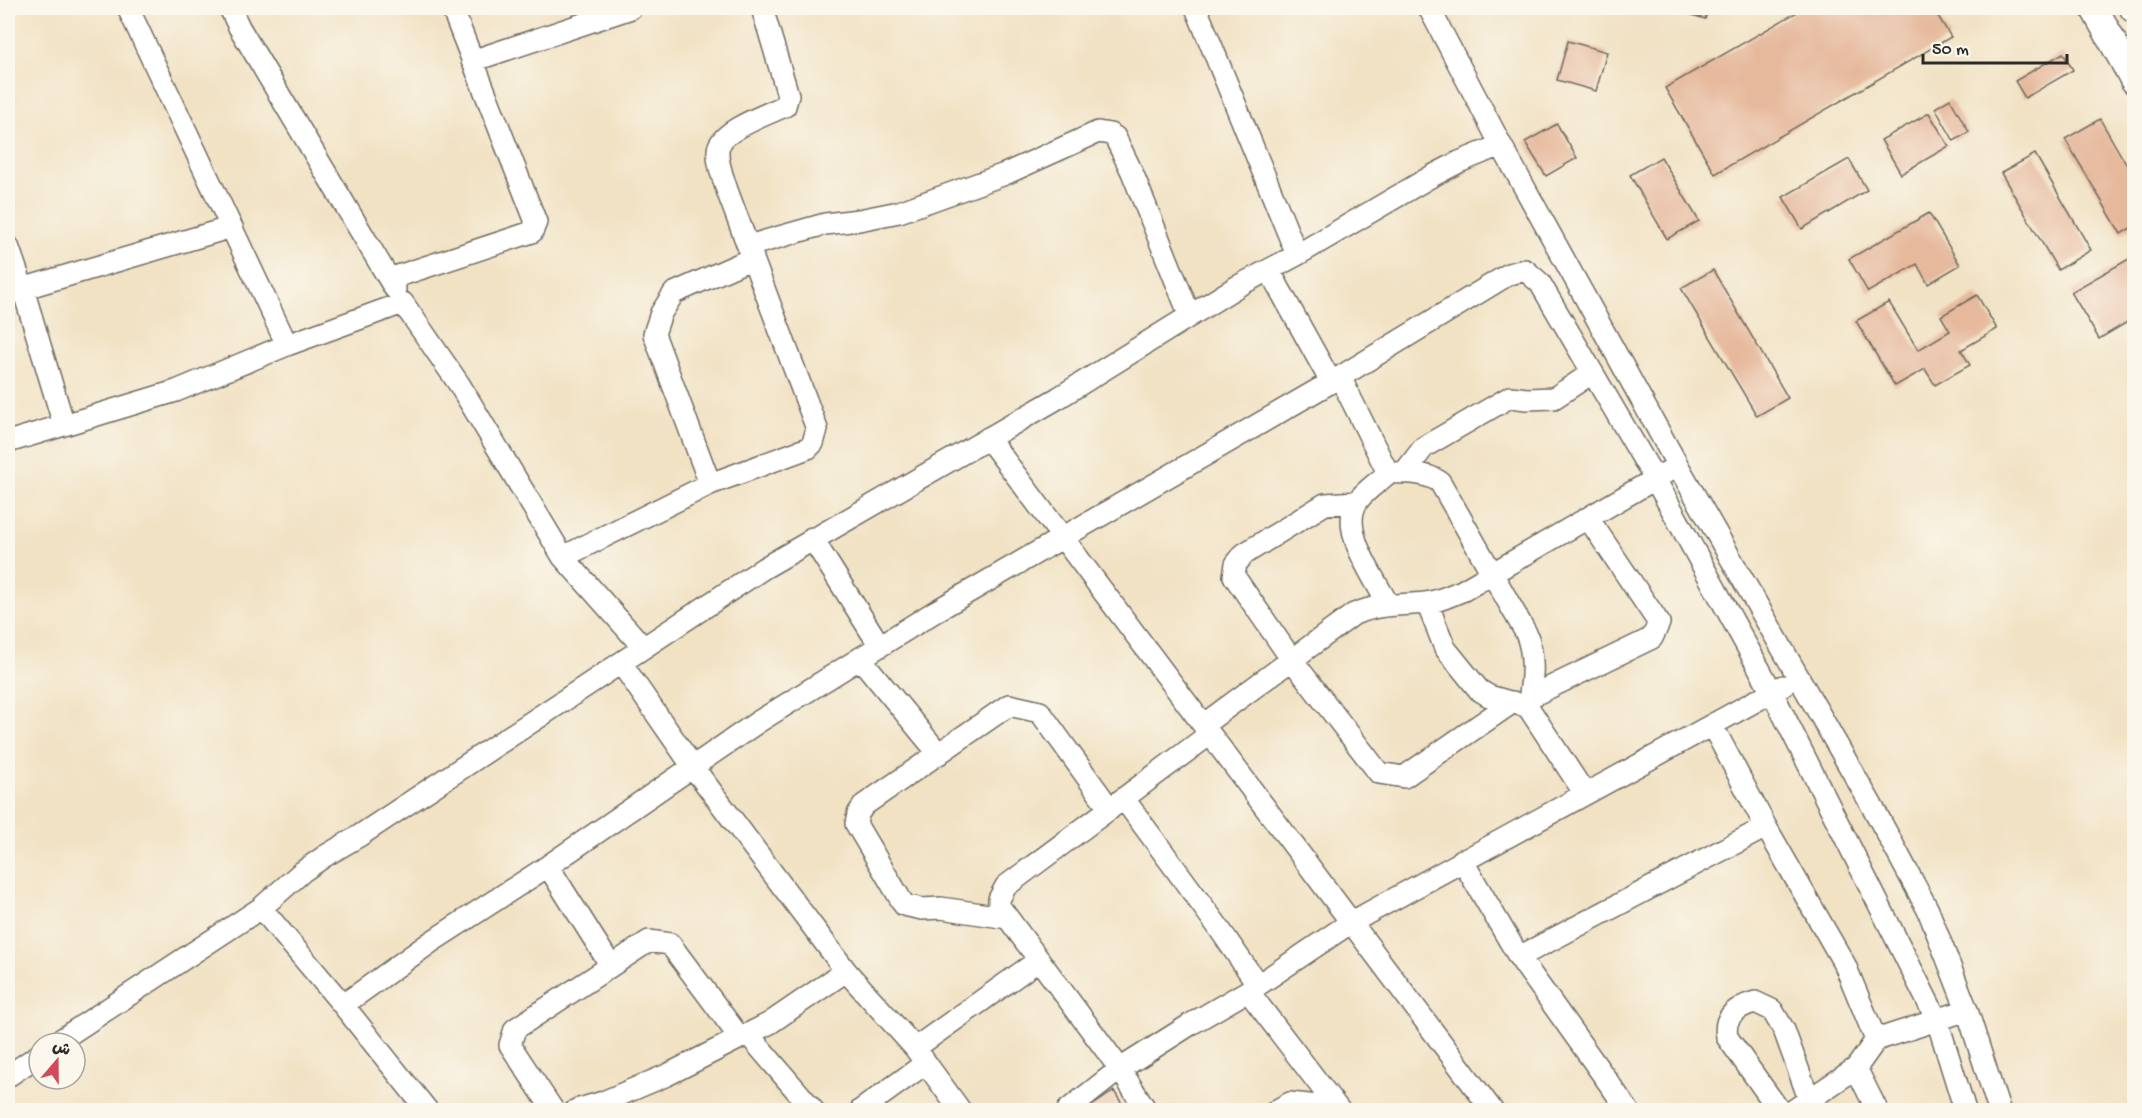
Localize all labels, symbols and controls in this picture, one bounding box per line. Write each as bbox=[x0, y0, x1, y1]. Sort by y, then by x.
scale bar bbox=[1923, 27, 2067, 65]
text: 50 m bbox=[1932, 40, 1969, 61]
north arrow bbox=[27, 1031, 87, 1091]
text: ش bbox=[49, 1038, 72, 1062]

